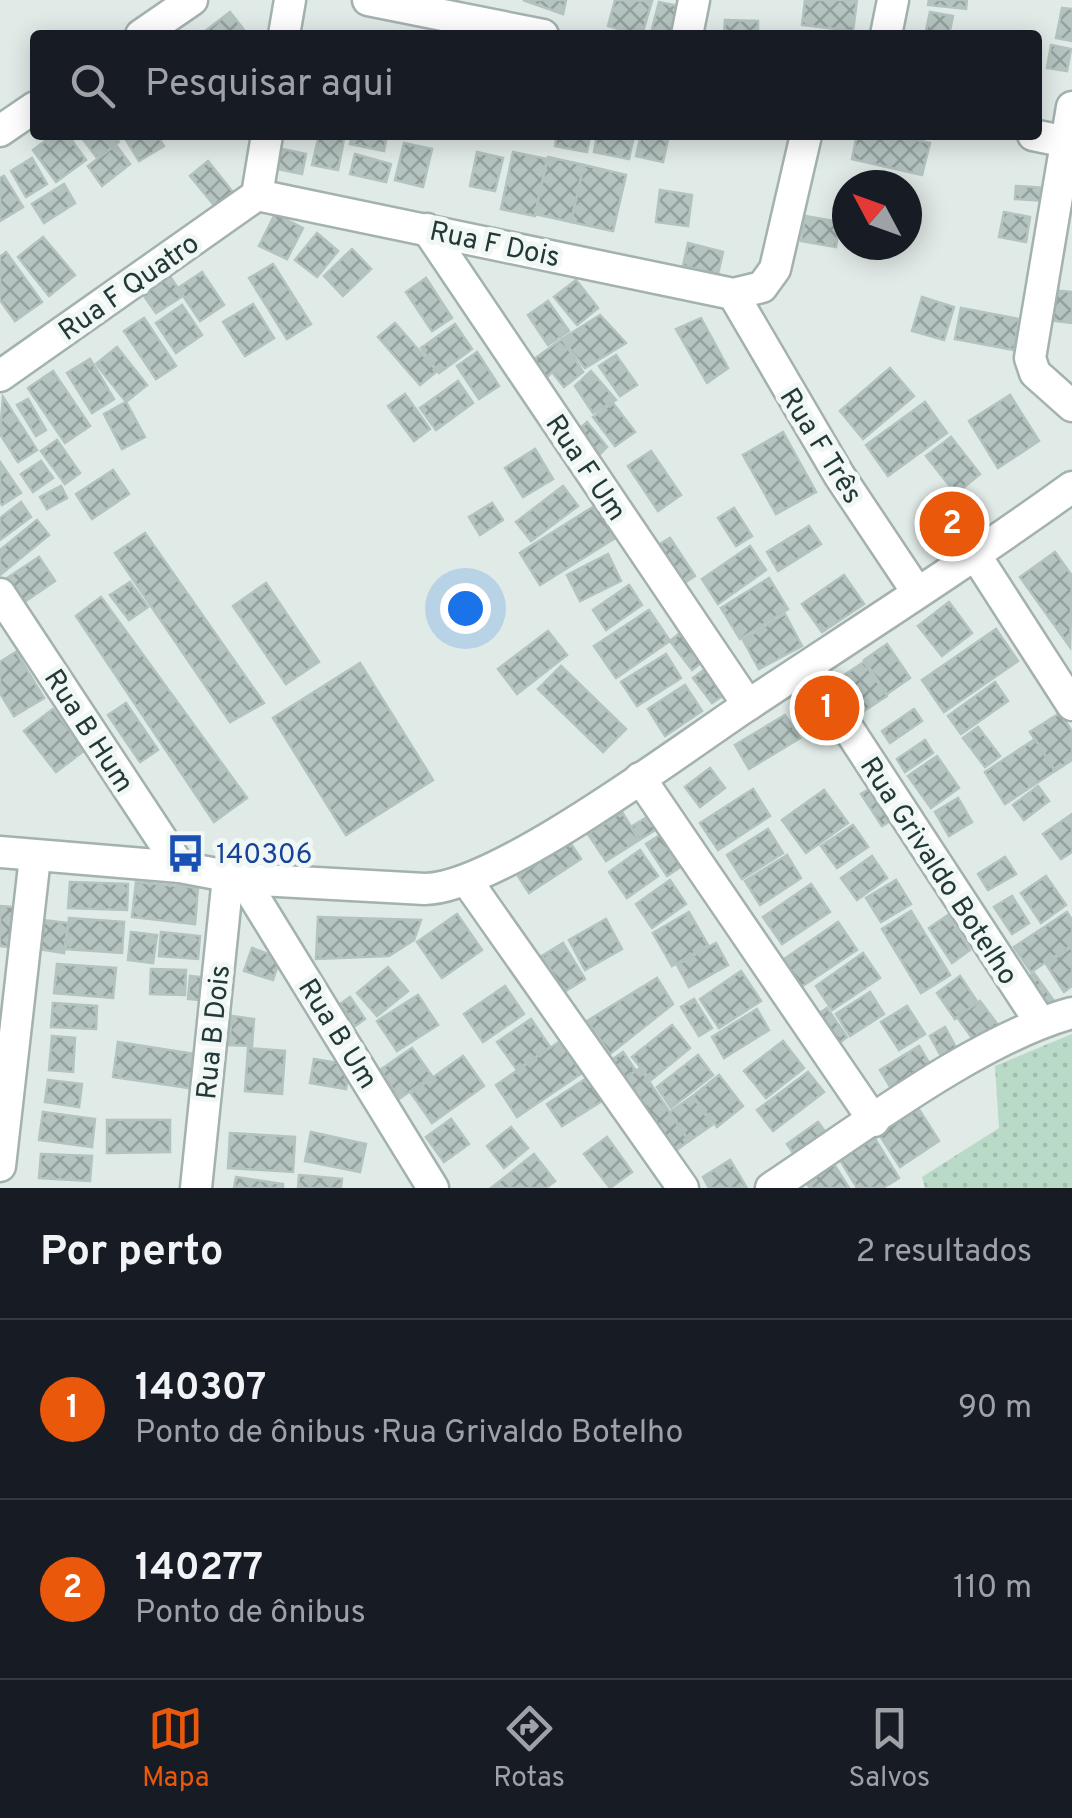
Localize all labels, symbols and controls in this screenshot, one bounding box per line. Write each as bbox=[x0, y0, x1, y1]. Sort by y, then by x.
search box bbox=[30, 30, 1042, 140]
icon: search bbox=[65, 58, 120, 113]
text: Pesquisar aqui bbox=[145, 61, 394, 110]
north arrow bbox=[832, 170, 922, 260]
street label: Rua F Dois bbox=[426, 215, 563, 277]
street label: Rua F Quatro bbox=[52, 227, 207, 350]
street label: Rua F Três bbox=[770, 382, 869, 511]
street label: Rua F Um bbox=[536, 409, 633, 529]
pin: 2 bbox=[920, 486, 984, 562]
your location bbox=[440, 583, 491, 634]
street label: Rua B Hum bbox=[34, 663, 141, 800]
pin: 1 bbox=[794, 670, 860, 746]
street label: Rua Grivaldo Botelho bbox=[850, 751, 1025, 993]
bus stop icon: 140306 bbox=[165, 832, 207, 874]
place label: 140306 bbox=[216, 838, 313, 874]
street label: Rua B Dois bbox=[190, 963, 240, 1101]
street label: Rua B Um bbox=[288, 973, 384, 1096]
text: Por perto bbox=[40, 1227, 224, 1280]
text: 2 resultados bbox=[856, 1233, 1032, 1273]
text: 140307 bbox=[135, 1365, 266, 1414]
text: 1 bbox=[66, 1389, 79, 1429]
text: 90 m bbox=[958, 1389, 1032, 1429]
text: Ponto de ônibus · Rua Grivaldo Botelho bbox=[135, 1414, 683, 1454]
text: 140277 bbox=[135, 1545, 263, 1594]
text: 2 bbox=[63, 1569, 82, 1609]
text: 110 m bbox=[953, 1569, 1032, 1609]
text: Ponto de ônibus bbox=[135, 1594, 366, 1634]
tab: Mapa bbox=[142, 1701, 210, 1797]
tab: Rotas bbox=[493, 1701, 565, 1797]
tab: Salvos bbox=[849, 1701, 930, 1797]

